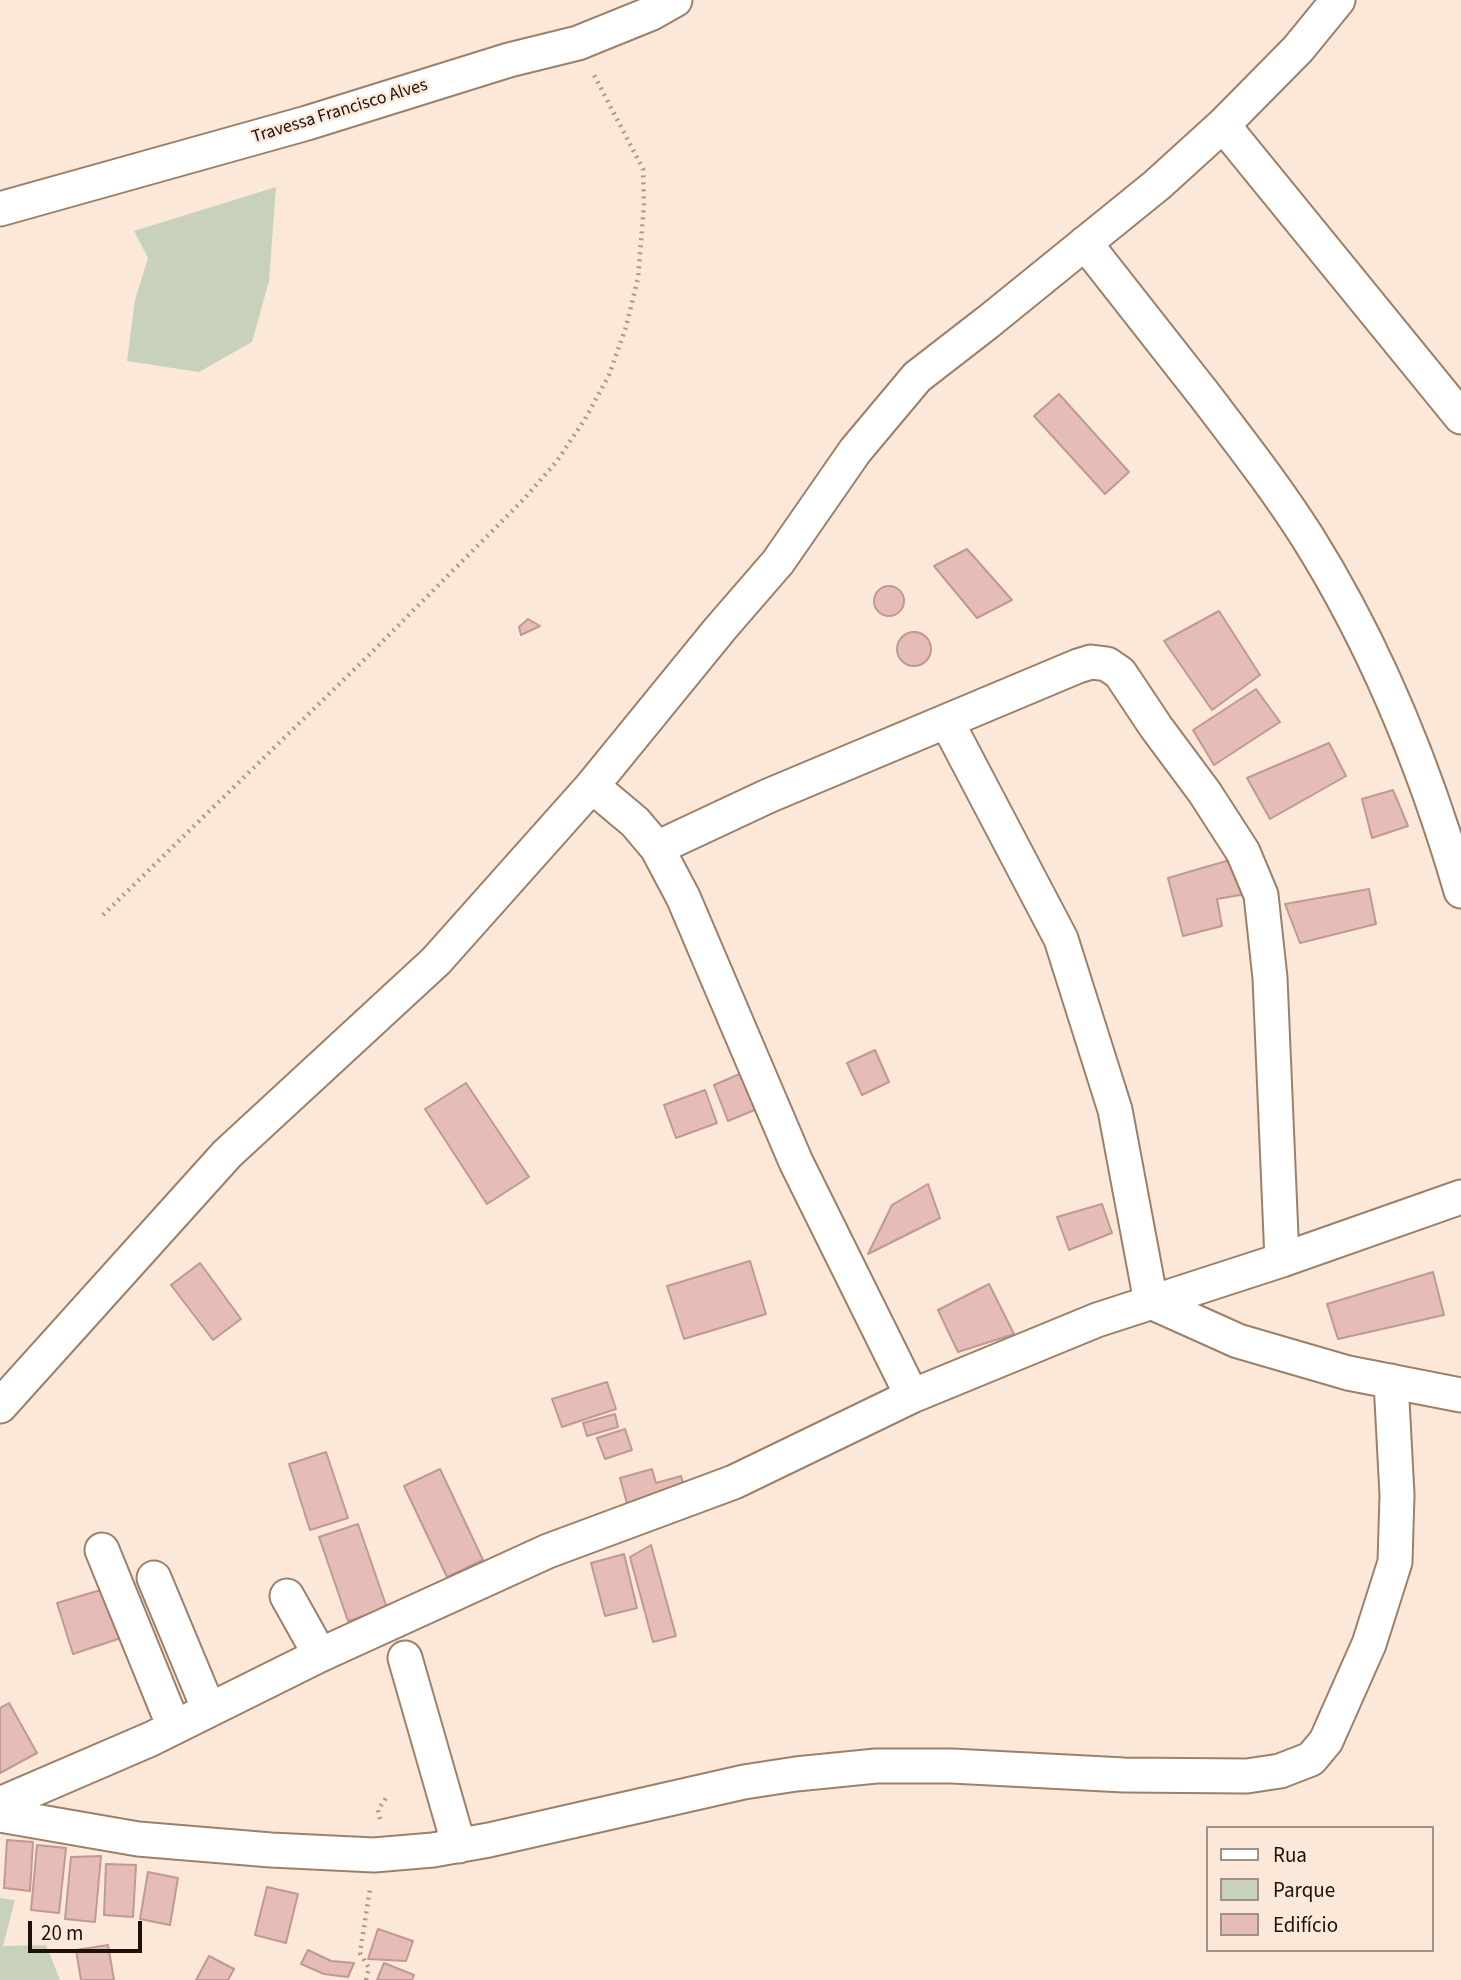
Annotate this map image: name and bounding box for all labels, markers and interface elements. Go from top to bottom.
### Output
street label: Travessa Francisco Alves [250,75,430,149]
legend [1206,1826,1433,1952]
text: Rua [1273,1840,1307,1870]
text: Parque [1273,1875,1335,1905]
scale bar [32,1906,145,1950]
text: Edifício [1273,1910,1338,1940]
text: 20 m [41,1918,83,1948]

